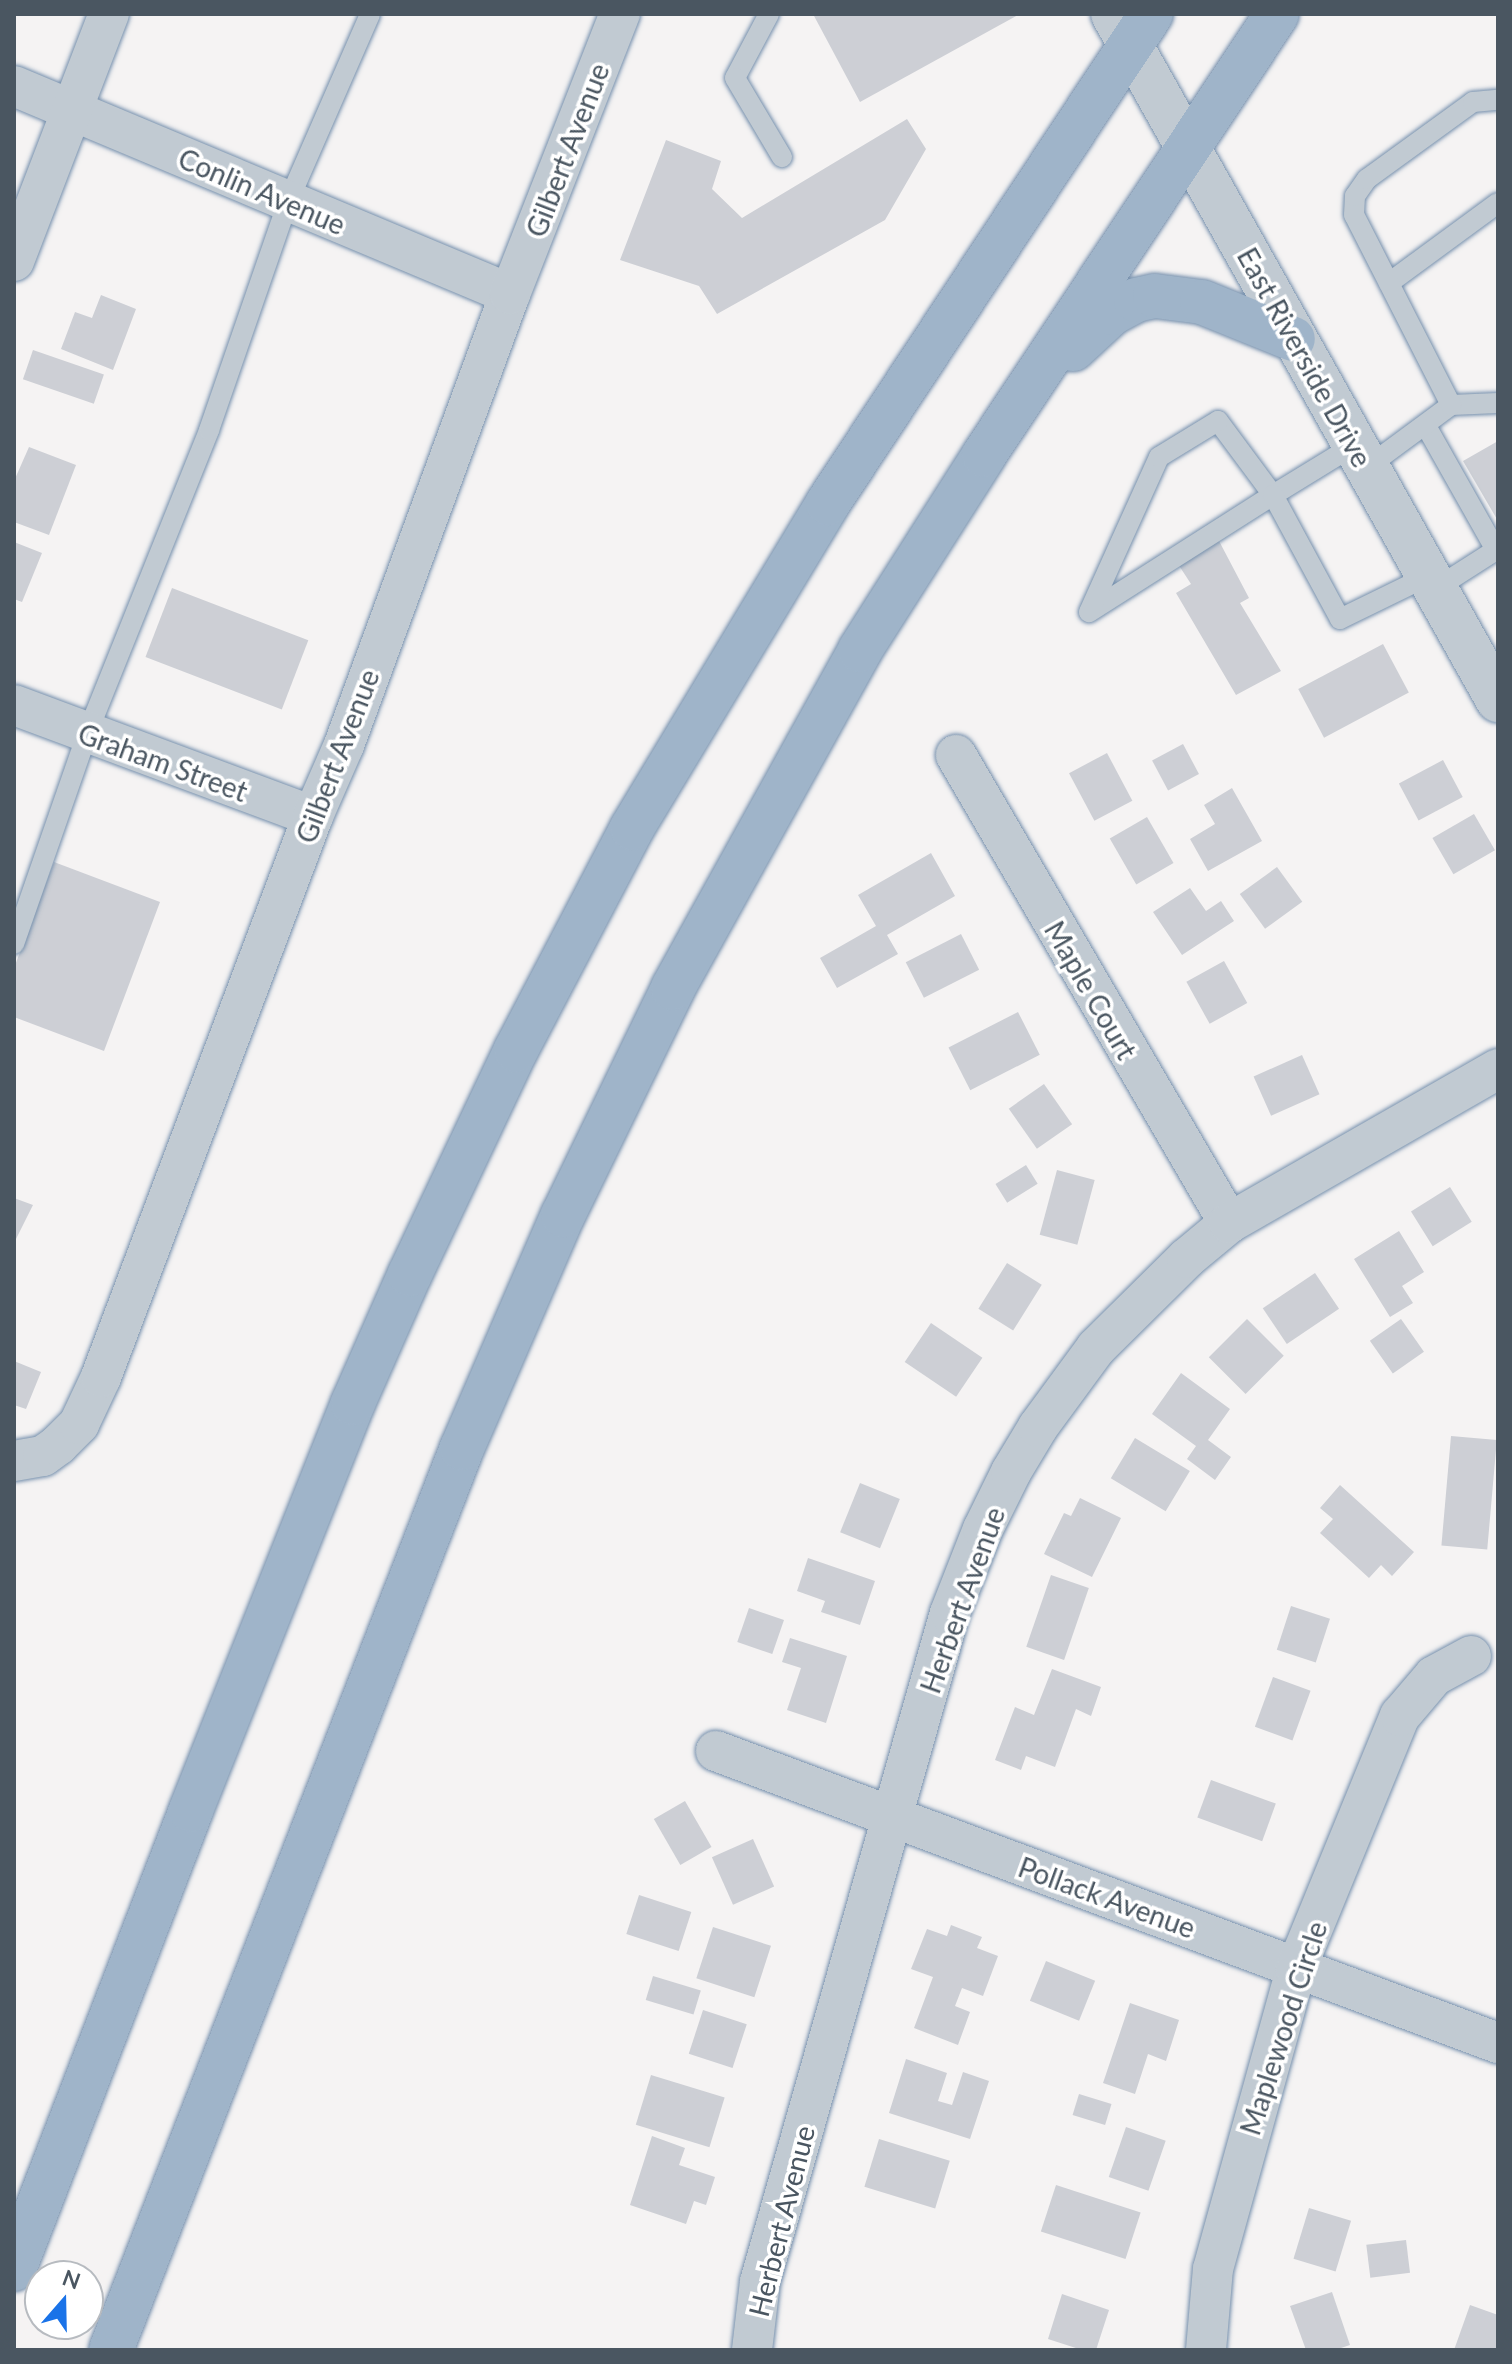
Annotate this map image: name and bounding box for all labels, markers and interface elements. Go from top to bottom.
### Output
street label: Gilbert Avenue [518,58,616,242]
street label: Conlin Avenue [173,141,351,241]
street label: East Riverside Drive [1231,242,1379,472]
street label: Gilbert Avenue [288,664,386,848]
street label: Graham Street [74,716,252,808]
street label: Maple Court [1038,915,1144,1065]
street label: Herbert Avenue [913,1502,1011,1698]
street label: Pollack Avenue [1014,1849,1200,1945]
street label: Maplewood Circle [1233,1917,1333,2139]
street label: Herbert Avenue [741,2122,821,2320]
north arrow [24,2260,104,2340]
text: N [59,2263,84,2294]

